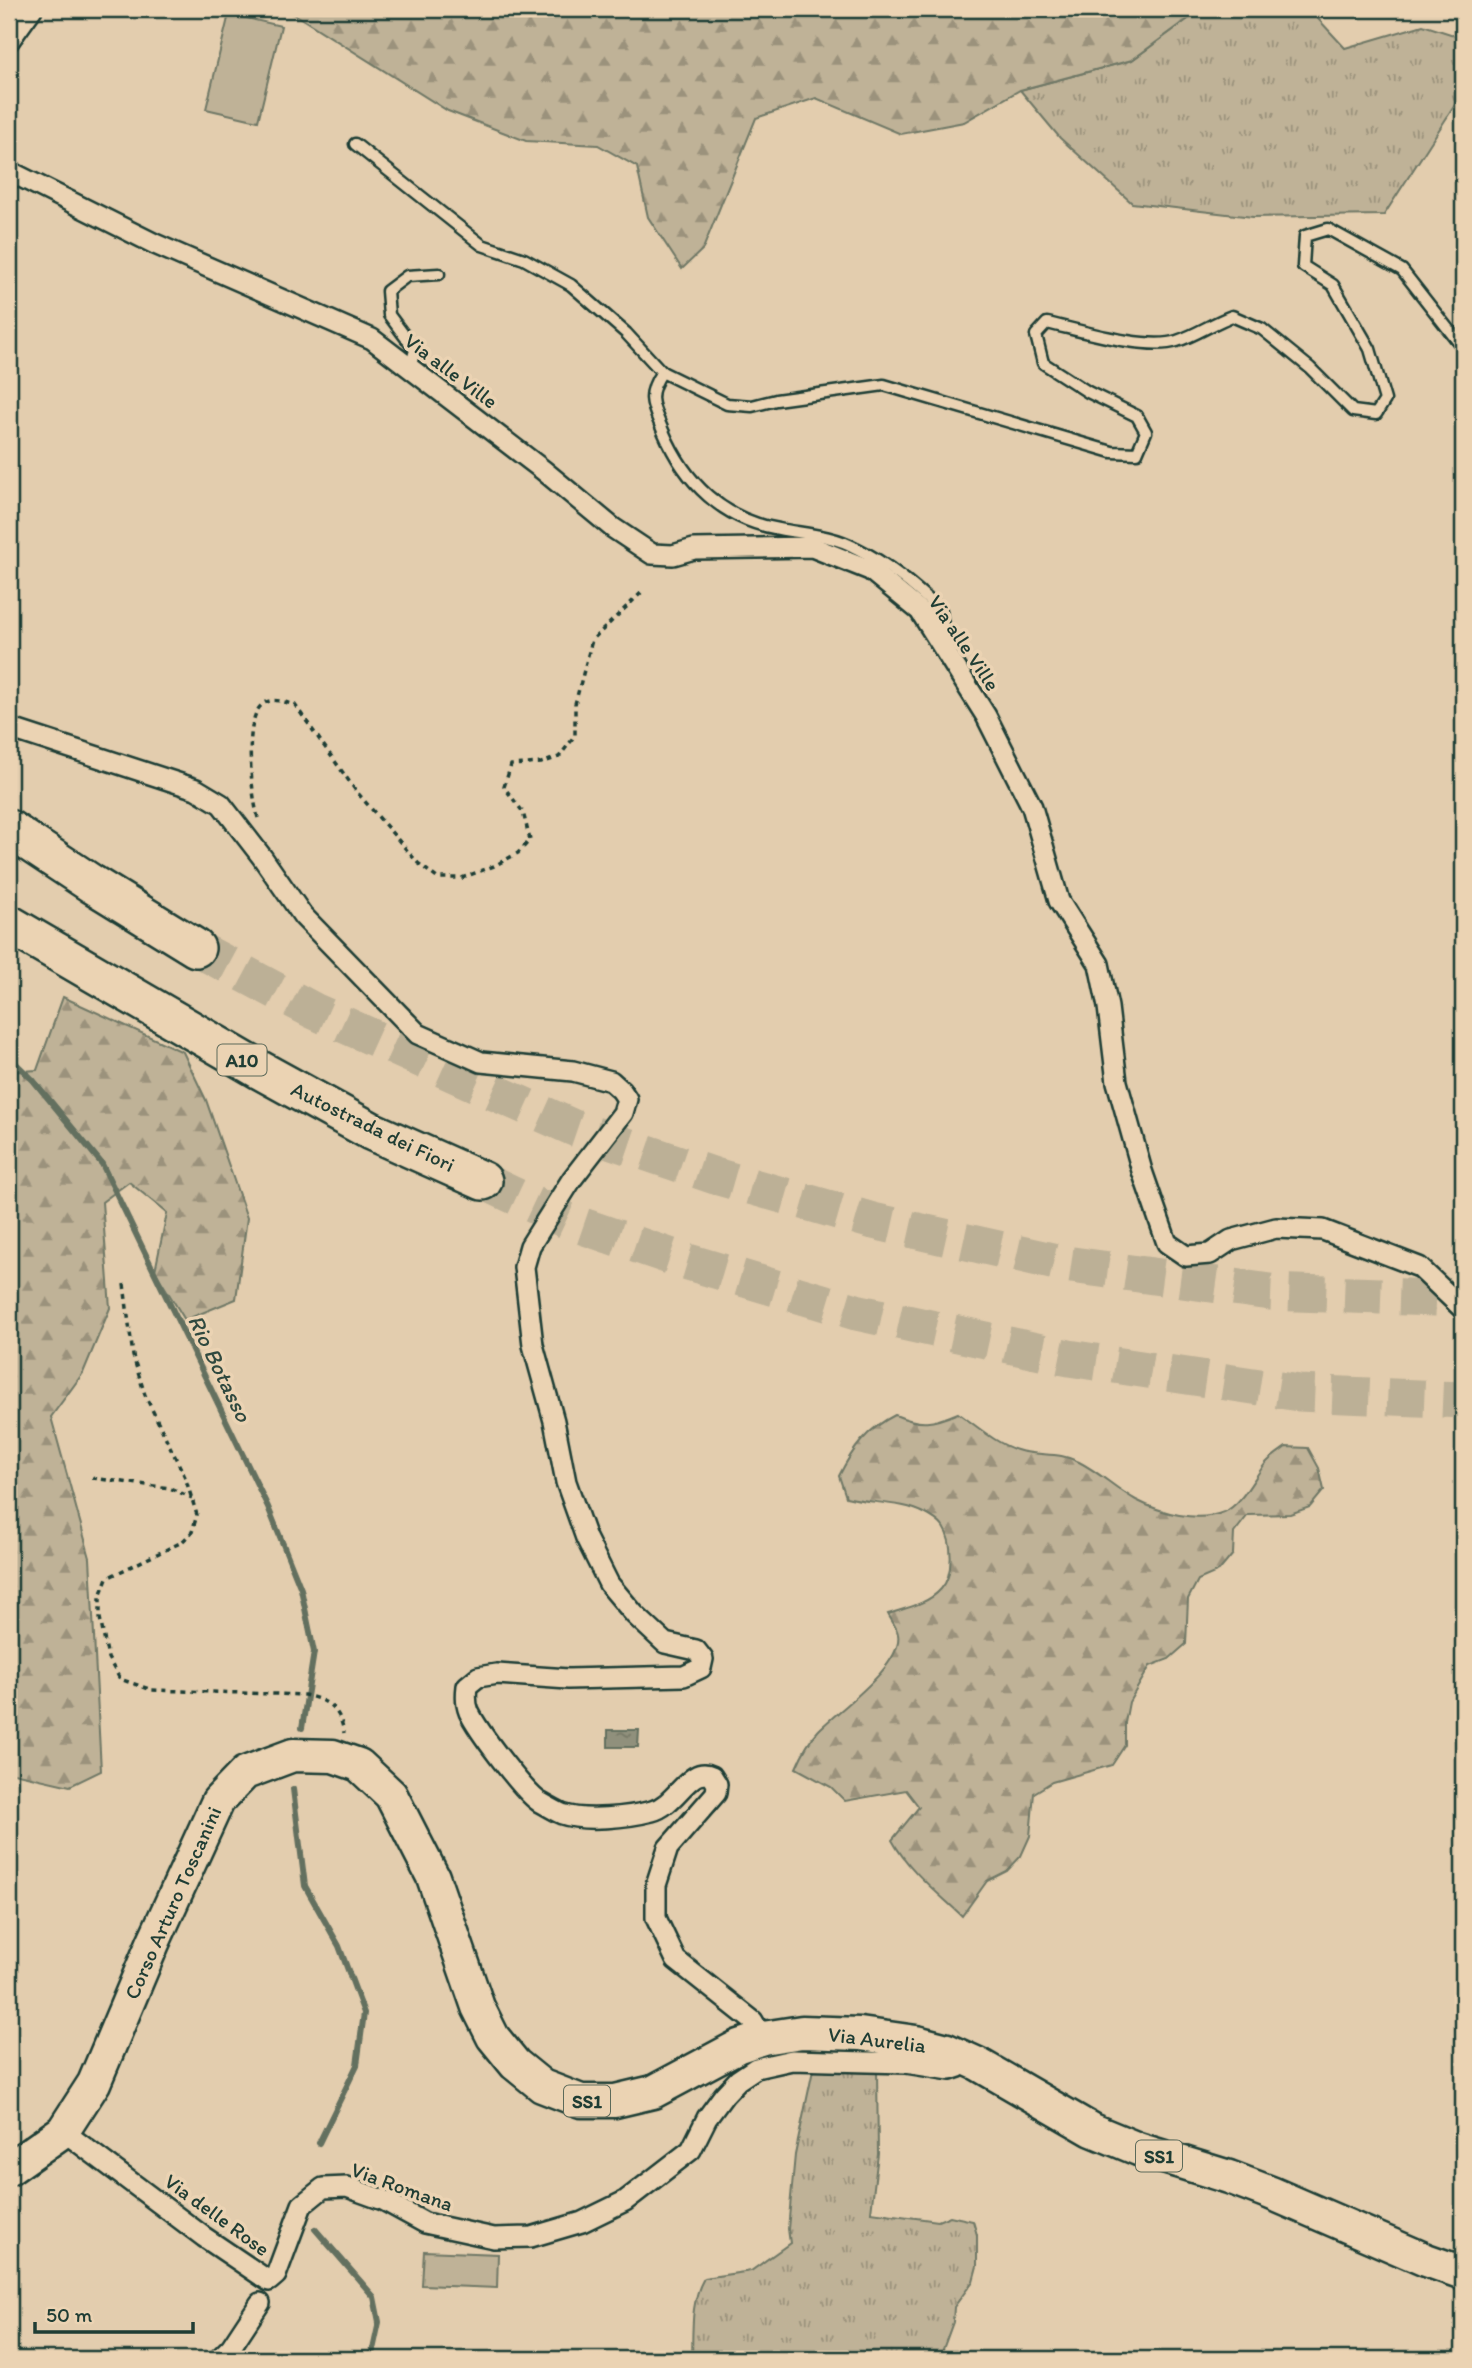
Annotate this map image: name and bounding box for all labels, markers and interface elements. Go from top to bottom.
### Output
street label: Via alle Ville [400,327,503,414]
street label: Via alle Ville [923,590,1006,695]
road number: A10 [218,1044,266,1076]
street label: Autostrada dei Fiori [287,1076,459,1177]
water label: Rio Botasso [182,1310,259,1427]
street label: Corso Arturo Toscanini [119,1802,226,2003]
street label: Via Aurelia [827,2021,928,2058]
road number: SS1 [564,2086,610,2116]
road number: SS1 [1136,2140,1182,2172]
street label: Via Romana [348,2157,457,2217]
street label: Via delle Rose [160,2168,275,2261]
scale bar [35,2291,192,2335]
text: 50 m [46,2302,93,2327]

